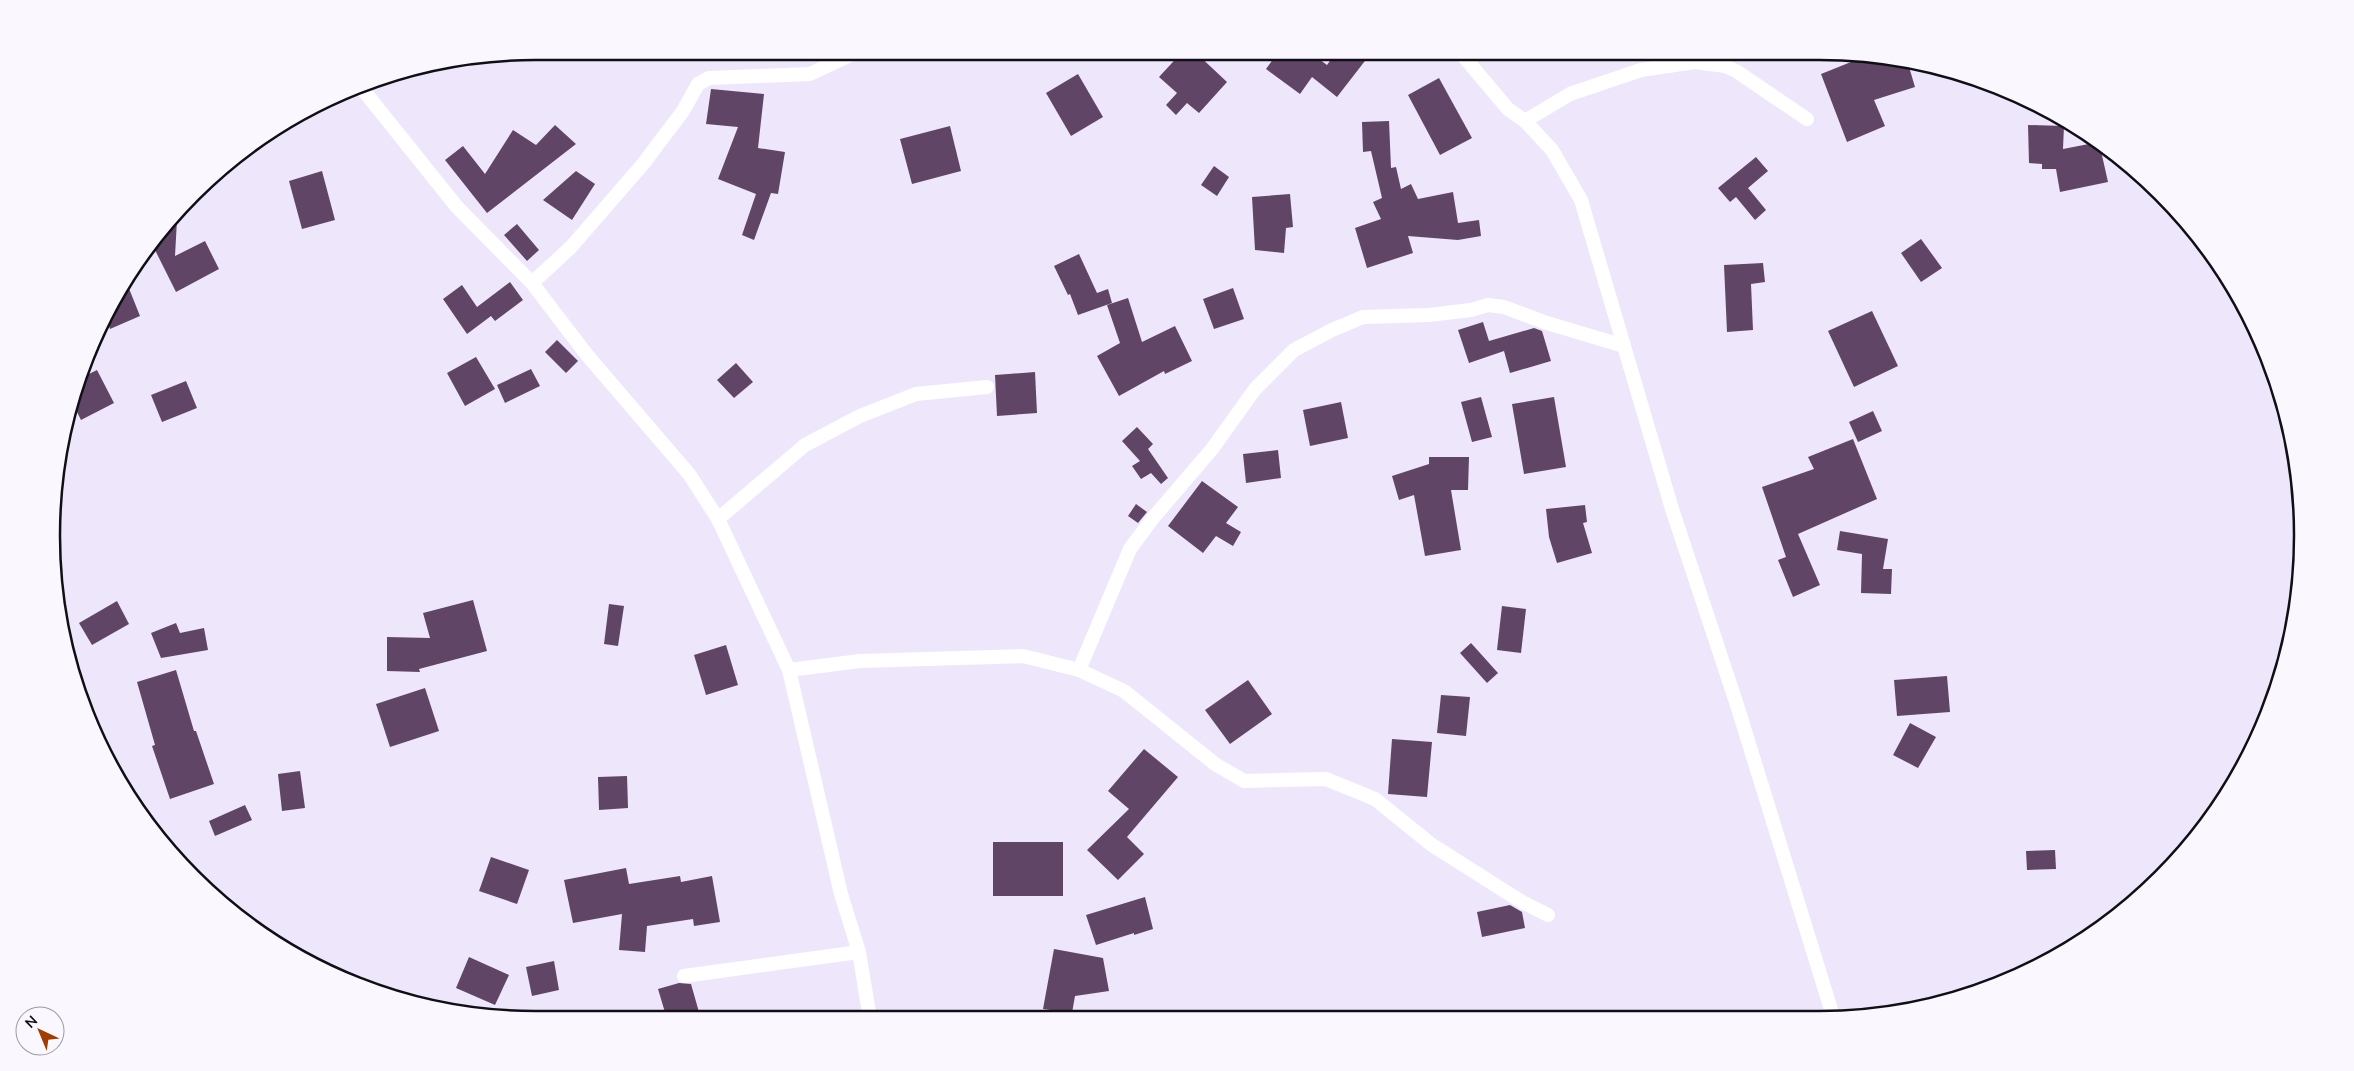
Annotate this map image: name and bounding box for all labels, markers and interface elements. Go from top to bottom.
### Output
north arrow [15,1006,65,1056]
text: N [21,1012,41,1032]

